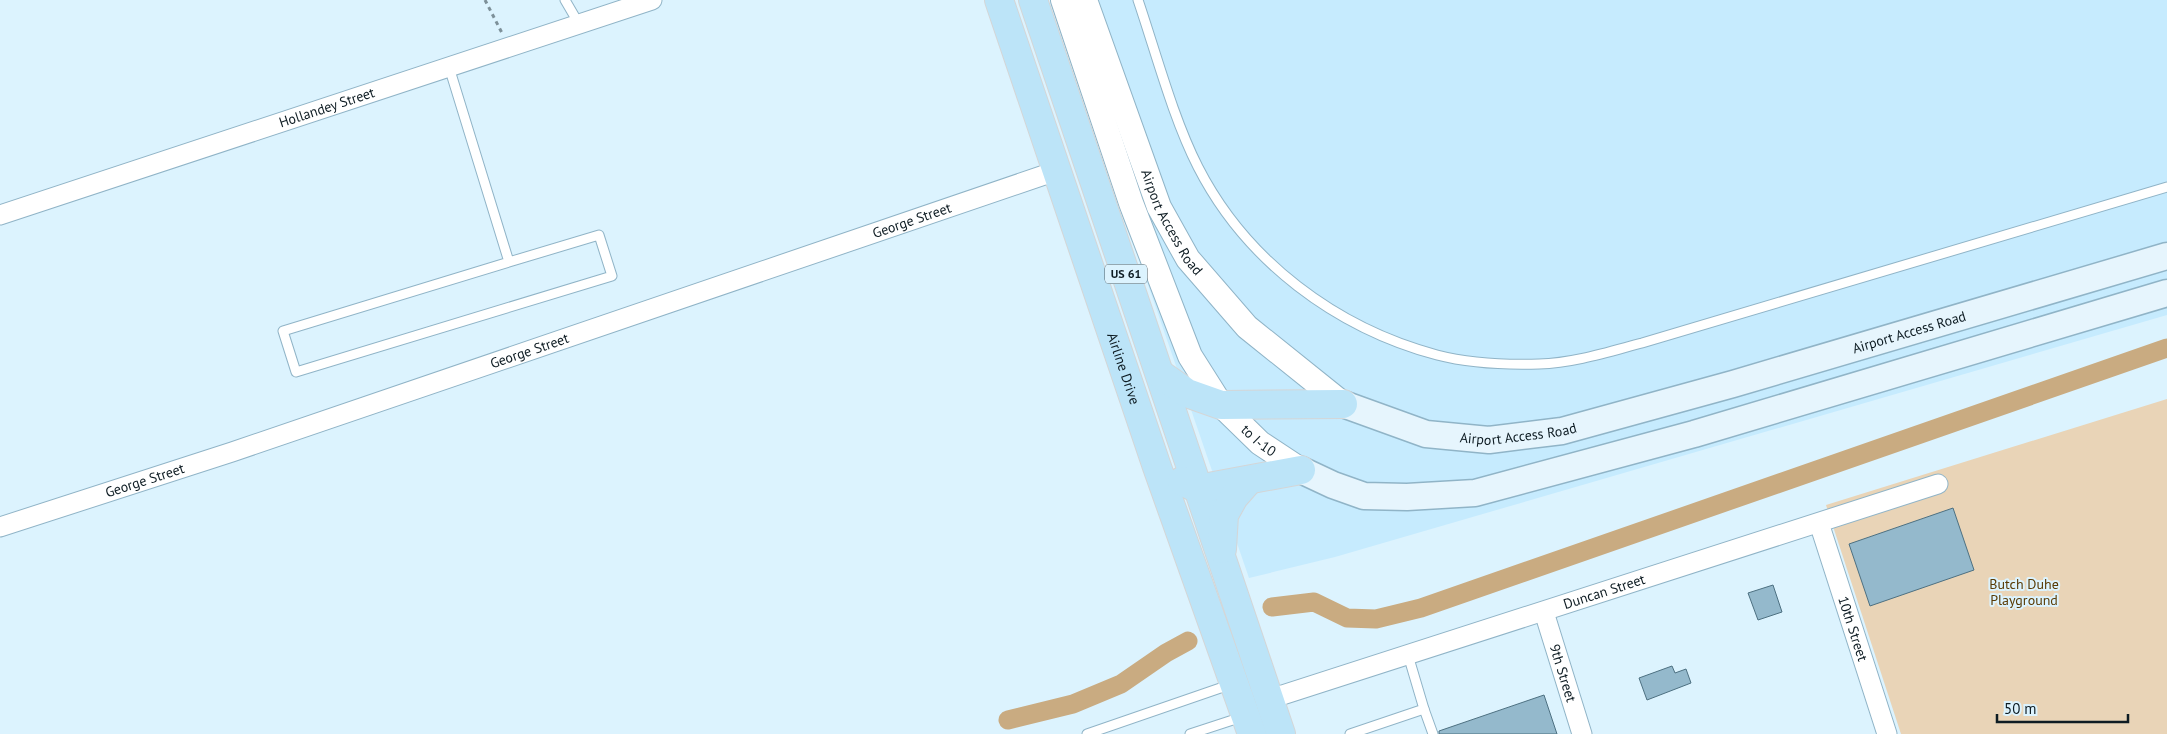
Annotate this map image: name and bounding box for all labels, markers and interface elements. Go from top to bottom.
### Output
street label: Hollandey Street [277,83,377,131]
street label: Airport Access Road [1137,167,1207,279]
street label: George Street [870,198,954,242]
road number: US 61 [1105,264,1147,284]
street label: Airport Access Road [1850,307,1968,357]
street label: George Street [488,329,571,372]
street label: Airline Drive [1103,330,1144,407]
street label: Airport Access Road [1459,418,1578,449]
street label: to I-10 [1238,421,1280,460]
street label: George Street [103,459,187,501]
street label: Duncan Street [1561,570,1648,613]
park label: Butch Duhe Playground [1989,575,2059,609]
street label: 10th Street [1834,594,1872,664]
street label: 9th Street [1546,642,1581,704]
scale bar [1997,692,2128,724]
text: 50 m [2004,699,2037,718]

